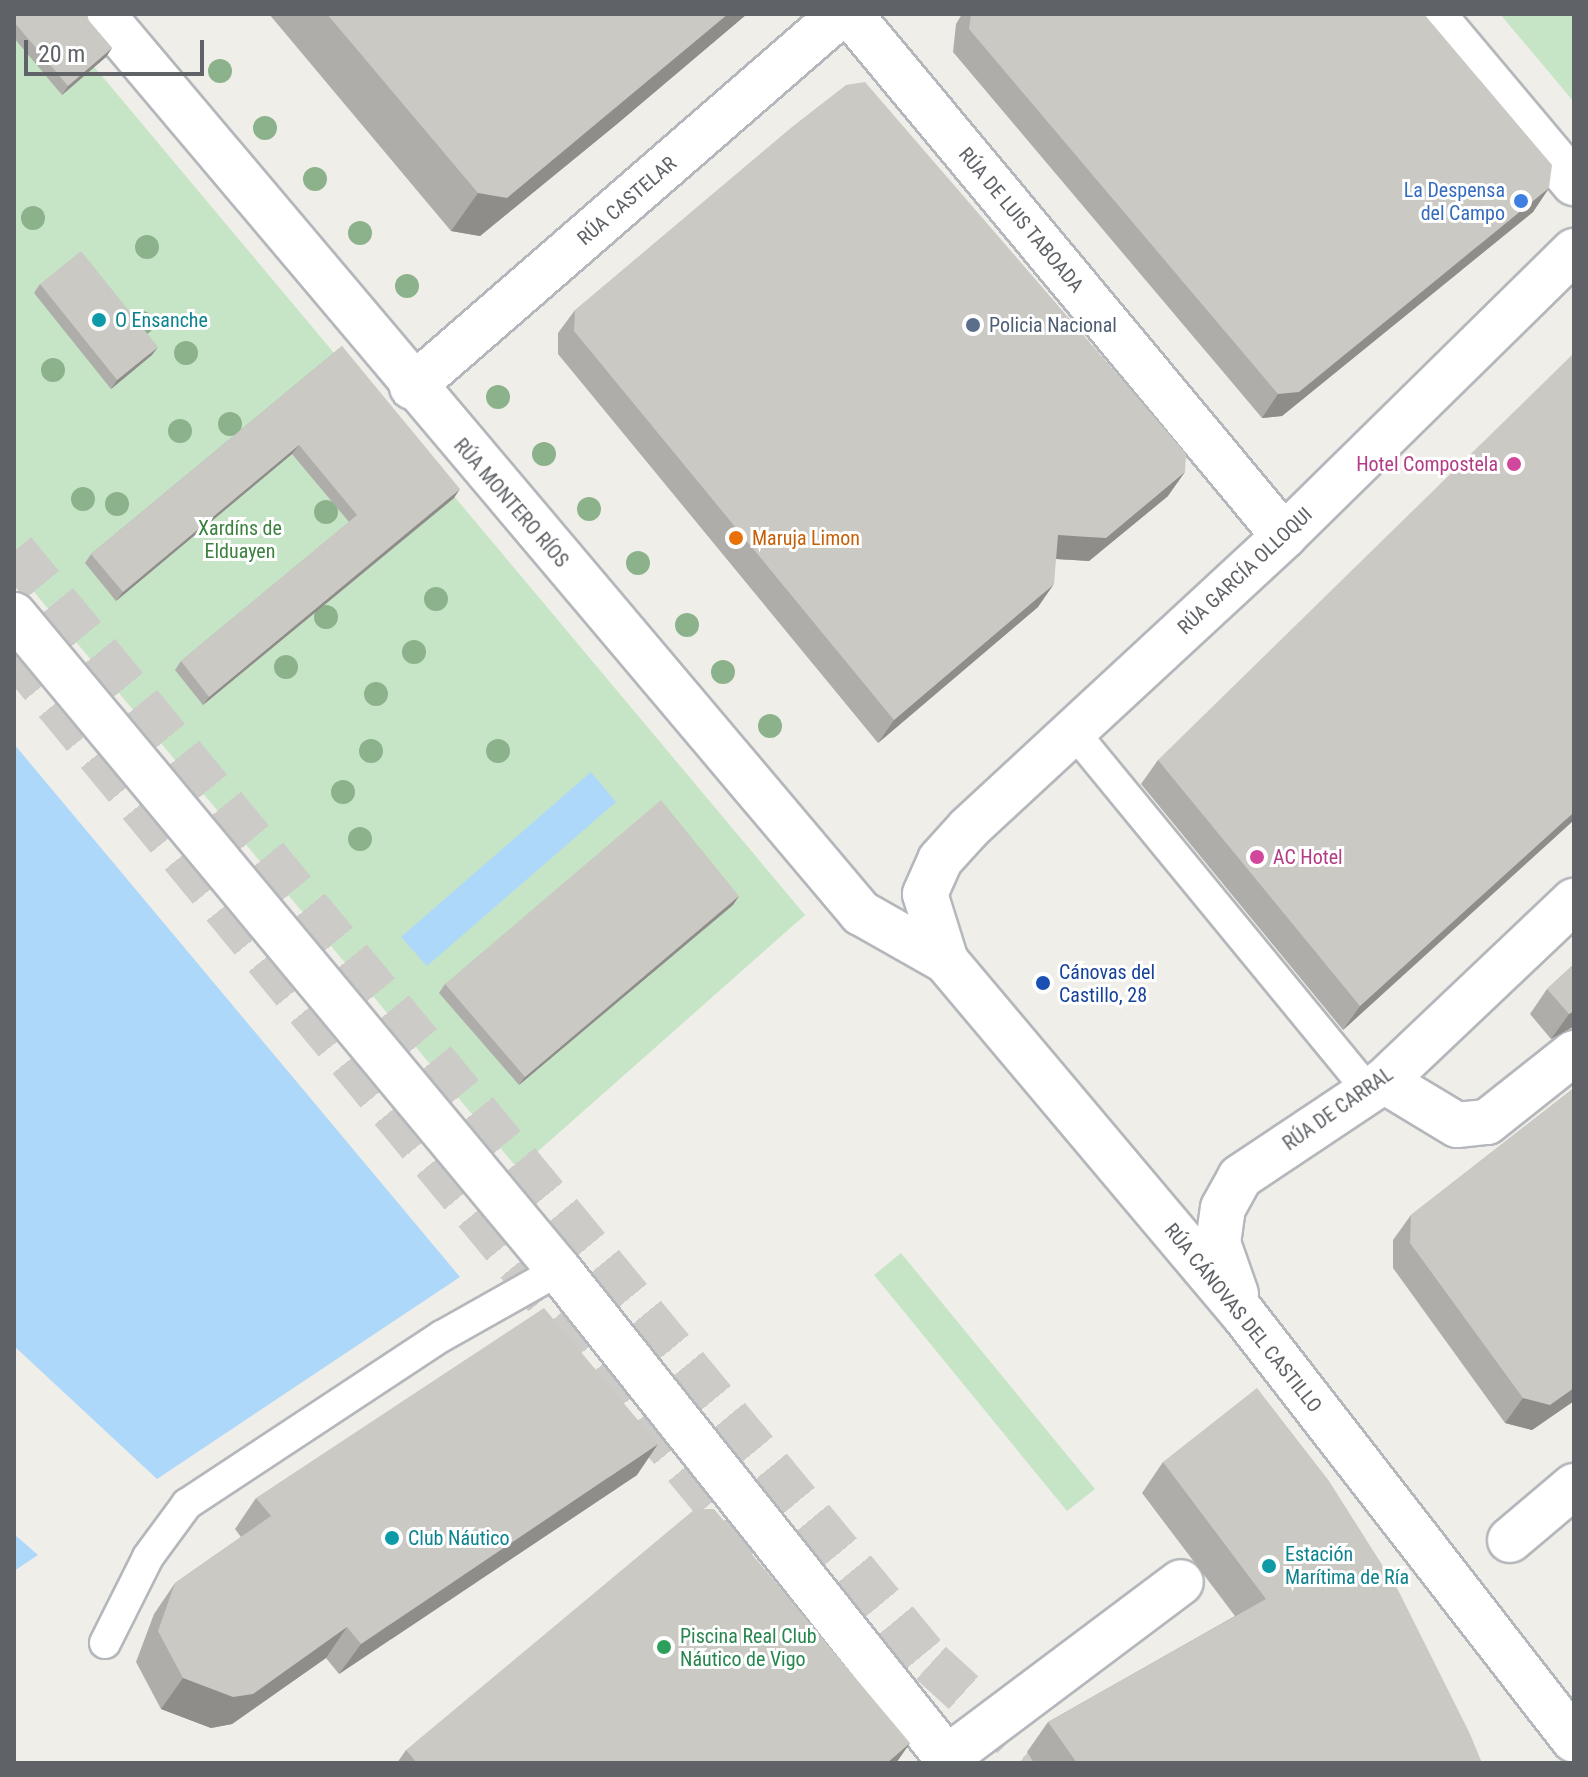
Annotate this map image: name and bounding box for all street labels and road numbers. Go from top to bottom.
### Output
street label: RÚA DE LUIS TABOADA [953,143,1089,297]
street label: RÚA CASTELAR [573,152,681,250]
street label: RÚA MONTERO RÍOS [449,434,573,572]
street label: RÚA GARCÍA OLLOQUI [1173,503,1317,639]
street label: RÚA DE CARRAL [1278,1062,1398,1156]
street label: RÚA CÁNOVAS DEL CASTILLO [1159,1219,1327,1417]

